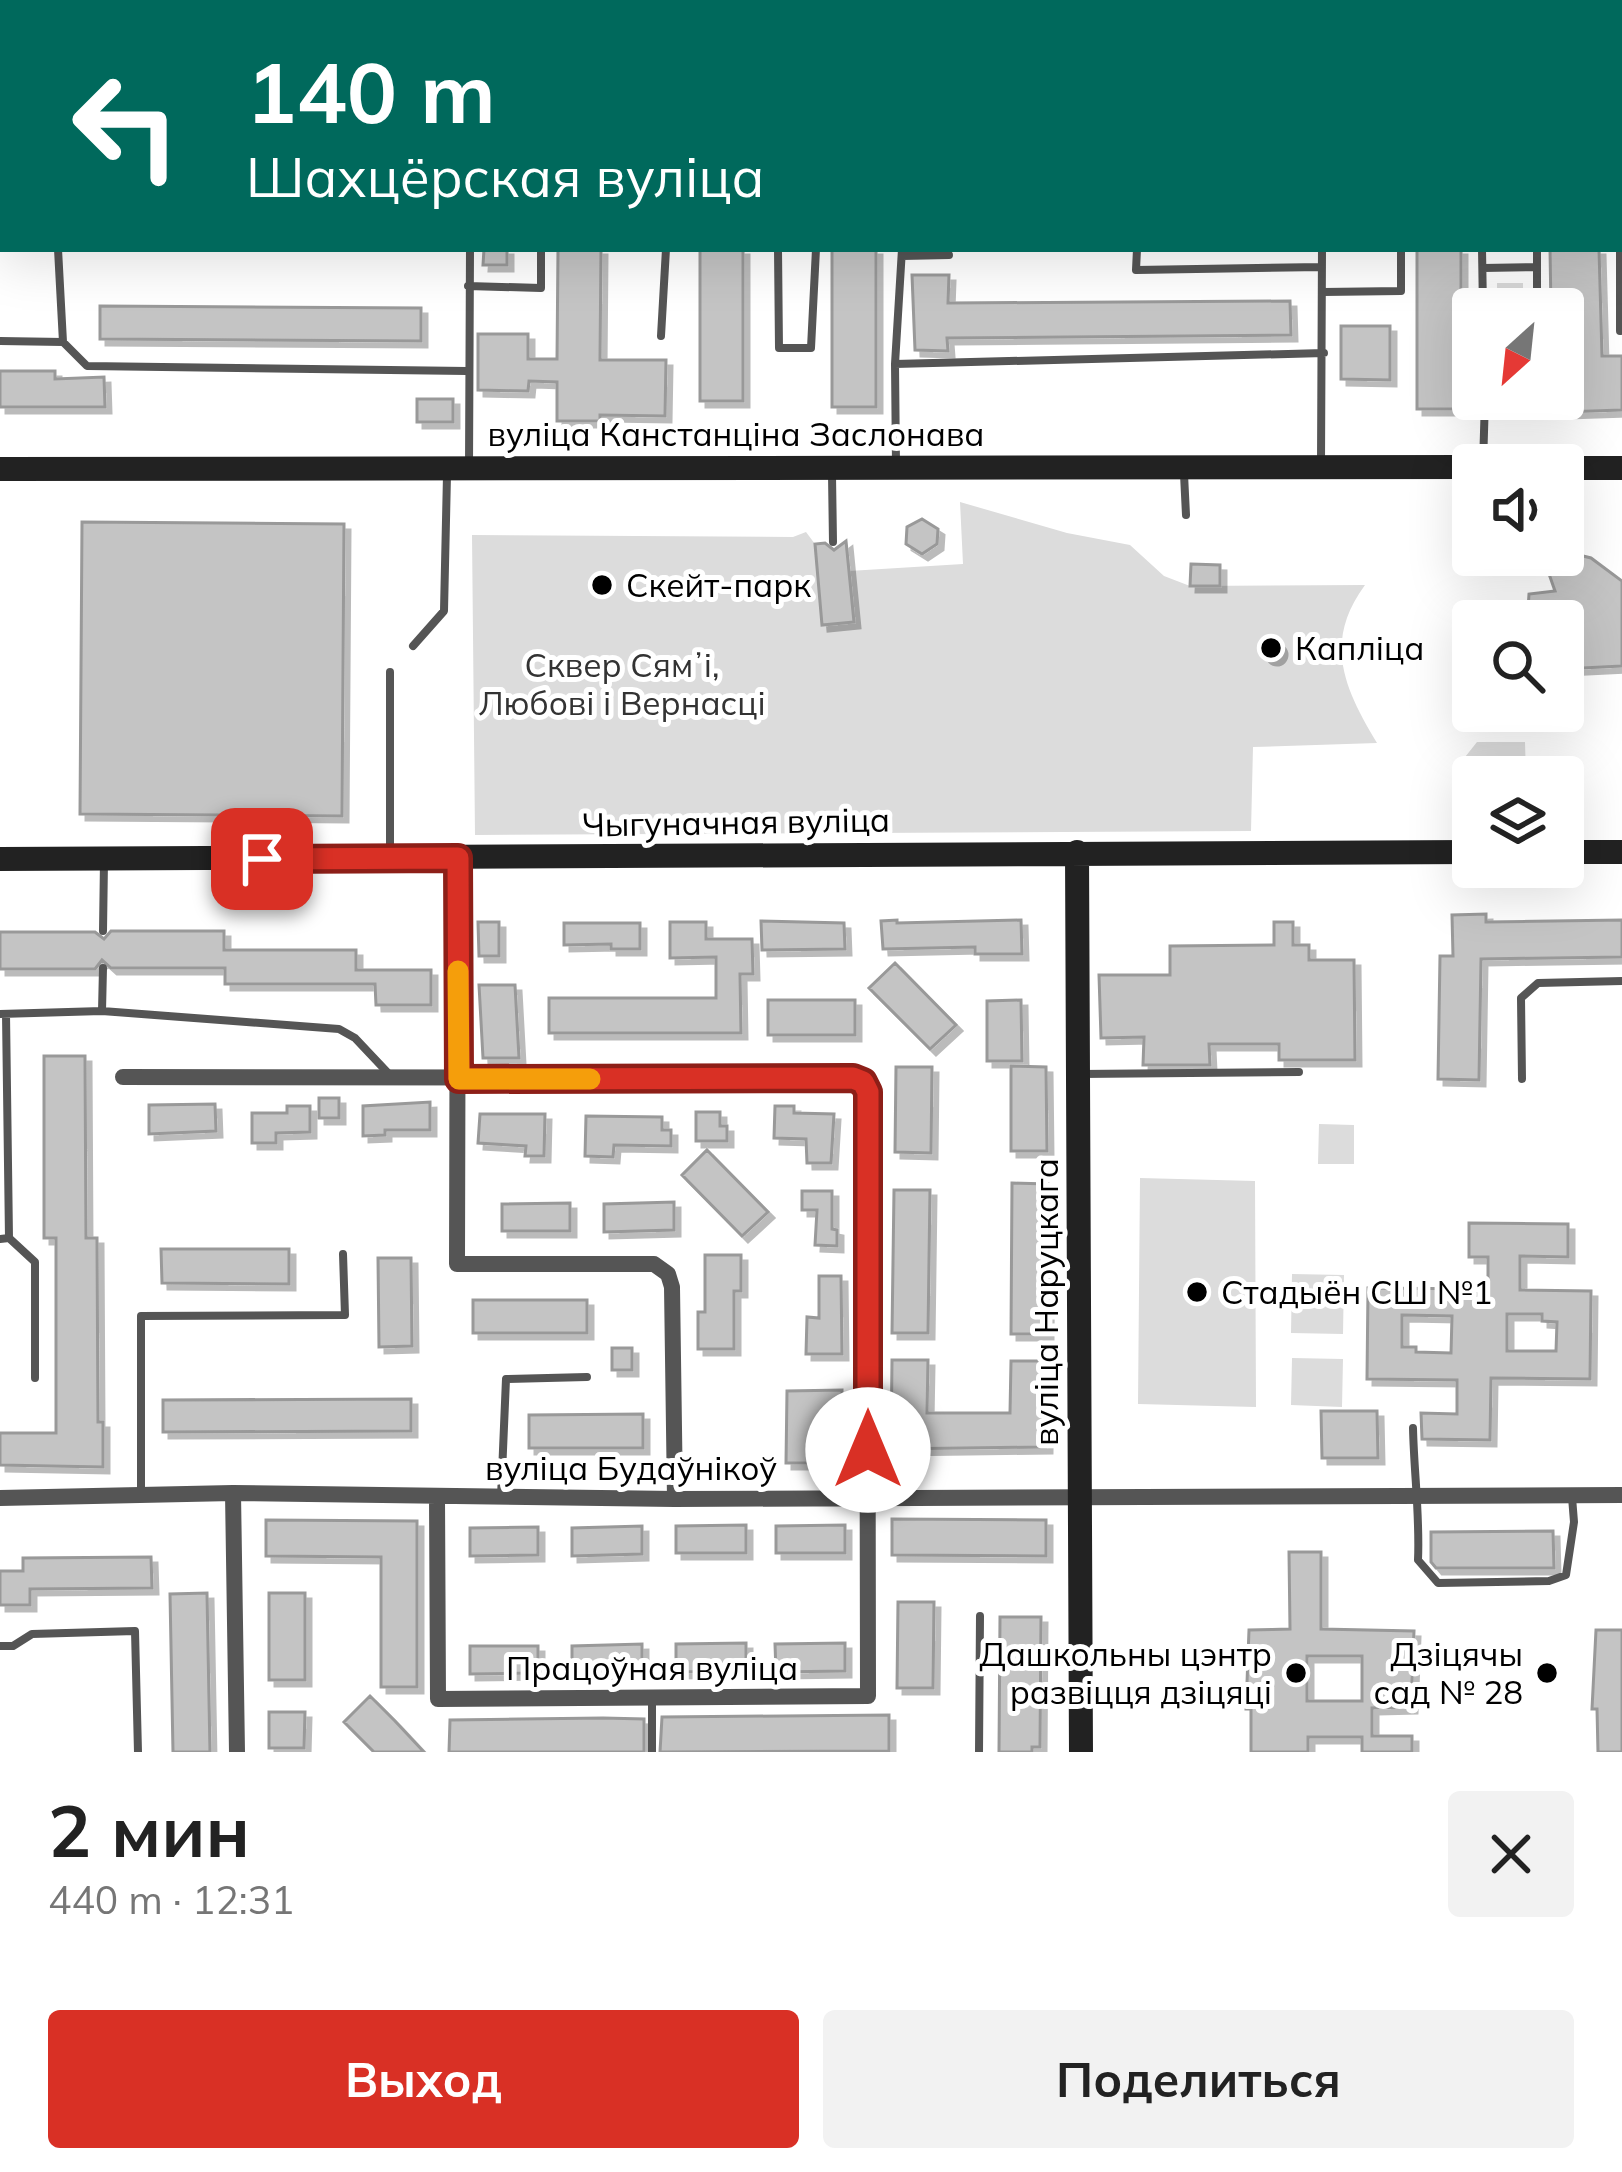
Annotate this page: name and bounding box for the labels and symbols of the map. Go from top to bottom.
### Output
north arrow [1452,288,1584,420]
street label: вуліца Канстанціна Заслонава [488,413,984,454]
place label: Скейт-парк [626,564,811,605]
marker: Скейт-парк [589,572,615,598]
place label: Капліца [1295,627,1424,668]
marker: Капліца [1258,635,1284,661]
park label: Сквер Сямʼі, Любові і Вернасці [478,644,766,723]
street label: Чыгуначная вуліца [582,798,890,845]
pin [211,808,313,910]
street label: вуліца Наруцкага [1025,1158,1066,1446]
place label: Стадыён СШ №1 [1221,1271,1493,1312]
marker: Стадыён СШ №1 [1184,1279,1210,1305]
position arrow [805,1387,931,1513]
street label: вуліца Будаўнікоў [485,1447,777,1488]
place label: Дашкольны цэнтр развіцця дзіцяці [979,1633,1272,1712]
place label: Дзіцячы сад № 28 [1373,1633,1523,1712]
street label: Працоўная вуліца [506,1647,798,1688]
marker: Дашкольны цэнтр развіцця дзіцяці [1283,1660,1309,1686]
marker: Дзіцячы сад № 28 [1534,1660,1560,1686]

